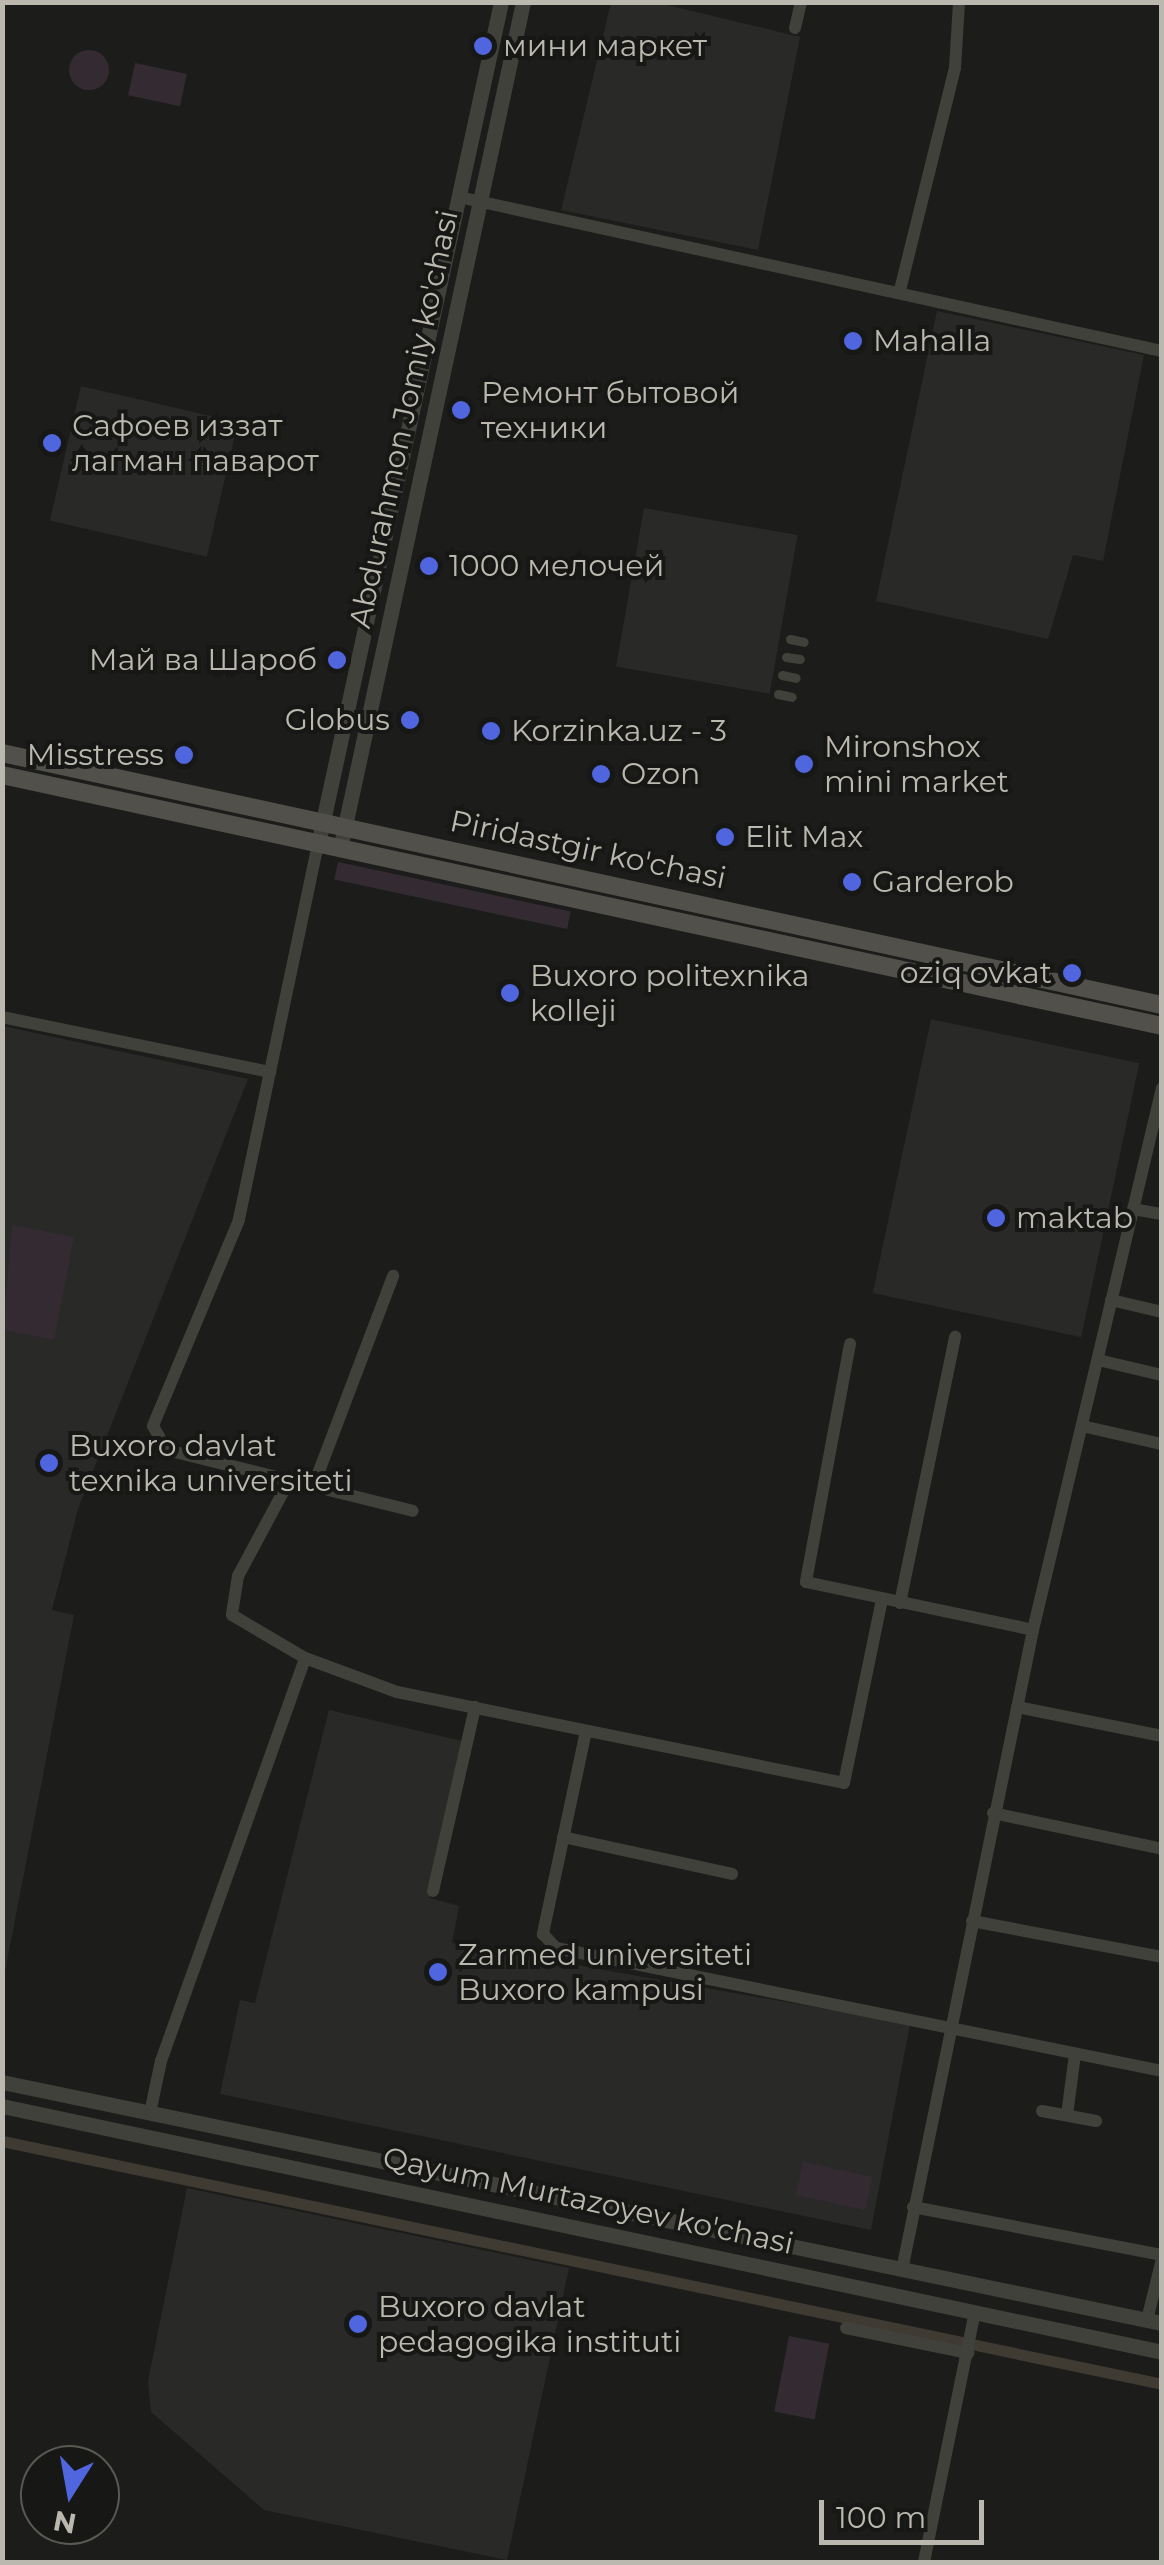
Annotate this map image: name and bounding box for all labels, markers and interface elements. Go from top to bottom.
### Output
place label: мини маркет [503,28,707,64]
marker: мини маркет [472,35,494,57]
street label: Abdurahmon Jomiy ko'chasi [342,207,466,631]
place label: Mahalla [873,323,991,359]
marker: Mahalla [842,330,864,352]
place label: Ремонт бытовой техники [481,375,739,446]
marker: Ремонт бытовой техники [450,399,472,421]
place label: Сафоев иззат лагман паварот [72,408,319,478]
marker: Сафоев иззат лагман паварот [41,432,63,454]
place label: 1000 мелочей [449,548,664,584]
marker: 1000 мелочей [418,555,440,577]
place label: Май ва Шароб [89,642,317,678]
marker: Май ва Шароб [326,649,348,671]
place label: Globus [285,702,390,738]
marker: Globus [399,709,421,731]
place label: Korzinka.uz - 3 [511,713,727,749]
marker: Korzinka.uz - 3 [480,720,502,742]
place label: Mironshox mini market [824,729,1009,800]
place label: Misstress [27,737,164,773]
marker: Misstress [173,744,195,766]
marker: Mironshox mini market [793,753,815,775]
place label: Ozon [621,756,700,792]
marker: Ozon [590,763,612,785]
street label: Piridastgir ko'chasi [447,803,729,897]
place label: Elit Max [745,819,863,855]
marker: Elit Max [714,826,736,848]
place label: Garderob [872,864,1014,900]
marker: Garderob [841,871,863,893]
place label: oziq ovkat [900,955,1052,991]
place label: Buxoro politexnika kolleji [530,958,809,1028]
marker: oziq ovkat [1061,962,1083,984]
marker: Buxoro politexnika kolleji [499,982,521,1004]
place label: maktab [1016,1200,1133,1236]
marker: maktab [985,1207,1007,1229]
place label: Buxoro davlat texnika universiteti [69,1428,353,1498]
marker: Buxoro davlat texnika universiteti [38,1452,60,1474]
place label: Zarmed universiteti Buxoro kampusi [458,1937,752,2008]
marker: Zarmed universiteti Buxoro kampusi [427,1961,449,1983]
street label: Qayum Murtazoyev ko'chasi [379,2140,797,2262]
place label: Buxoro davlat pedagogika instituti [378,2289,681,2360]
marker: Buxoro davlat pedagogika instituti [347,2313,369,2335]
north arrow [20,2445,120,2545]
scale bar [824,2480,989,2542]
text: 100 m [836,2499,926,2536]
text: N [50,2504,79,2541]

